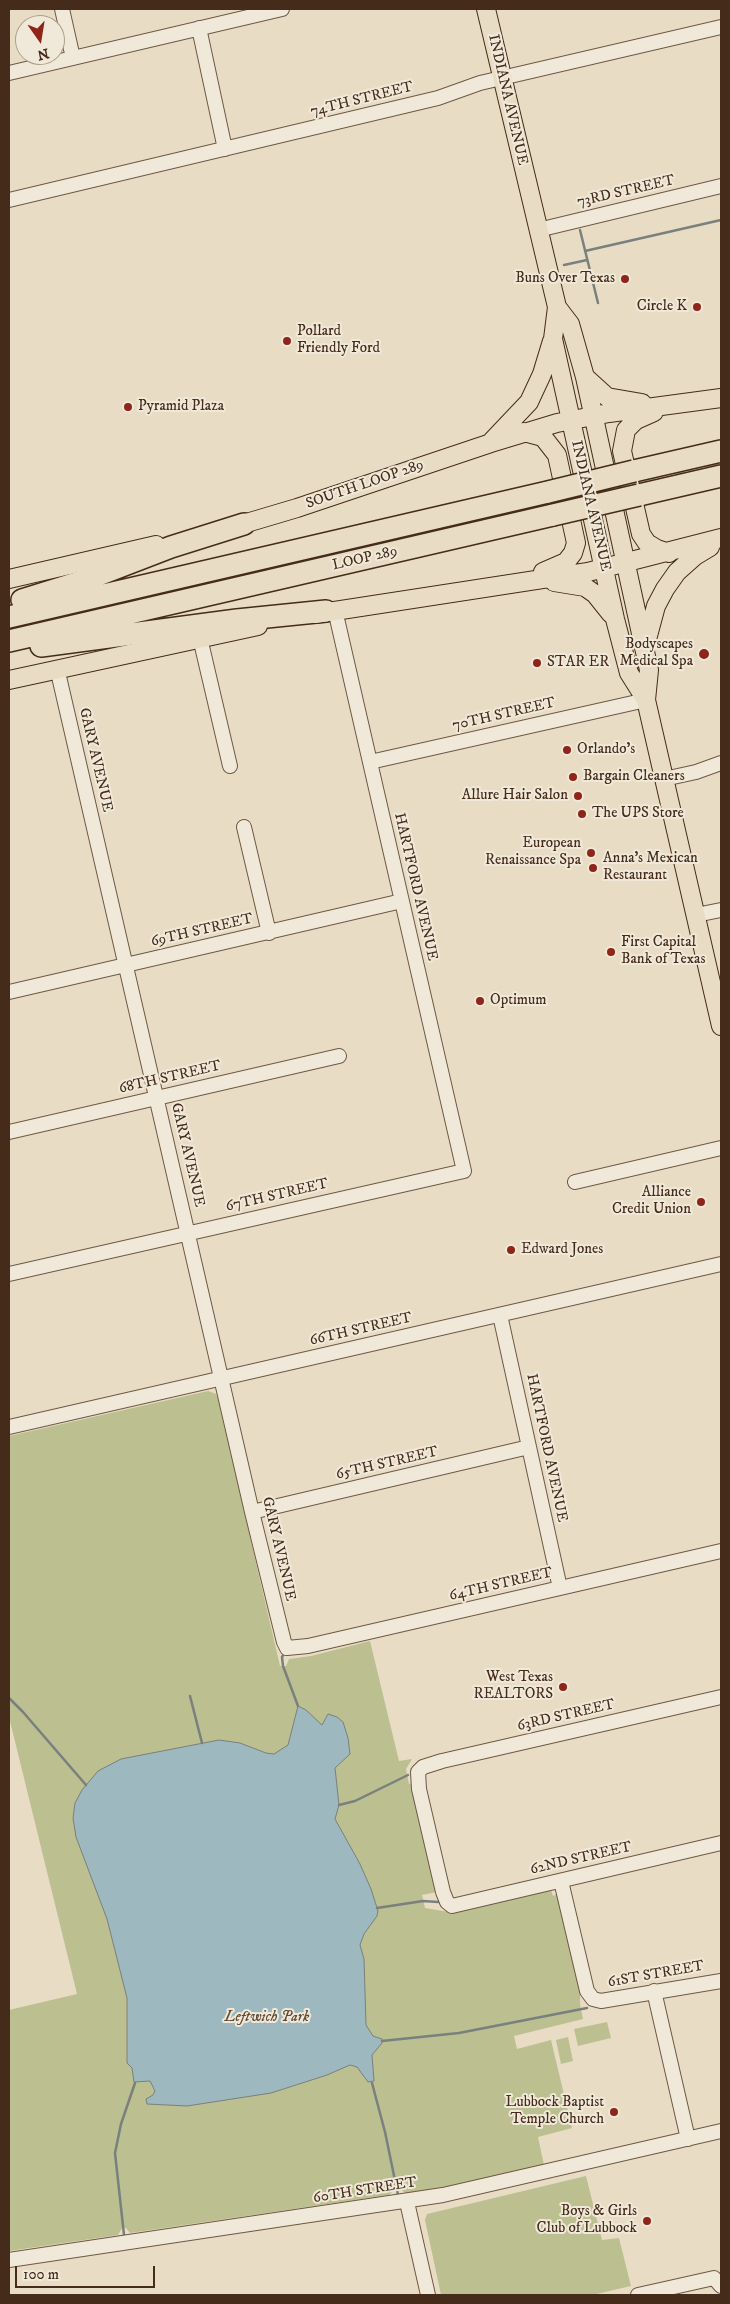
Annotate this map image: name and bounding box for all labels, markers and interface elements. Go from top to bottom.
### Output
north arrow [15,15,65,65]
street label: INDIANA AVENUE [483,33,531,167]
text: N [36,44,51,64]
street label: 74TH STREET [309,79,415,121]
street label: 73RD STREET [575,172,677,212]
place label: Buns Over Texas [515,270,615,288]
marker: Buns Over Texas [619,273,631,285]
place label: Circle K [637,298,687,316]
marker: Circle K [691,301,703,313]
place label: Pollard Friendly Ford [297,323,380,358]
marker: Pollard Friendly Ford [281,335,293,347]
place label: Pyramid Plaza [138,398,224,416]
marker: Pyramid Plaza [122,401,134,413]
street label: INDIANA AVENUE [566,439,614,573]
street label: SOUTH LOOP 289 [304,456,426,514]
street label: LOOP 289 [331,543,399,575]
place label: Bodyscapes Medical Spa [620,636,693,671]
marker: Bodyscapes Medical Spa [697,647,711,661]
place label: STAR ER [547,654,609,672]
marker: STAR ER [531,657,543,669]
street label: 70TH STREET [451,694,557,736]
street label: GARY AVENUE [74,706,116,814]
place label: Orlando's [577,741,635,759]
marker: Orlando's [561,744,573,756]
place label: Bargain Cleaners [583,768,685,786]
marker: Bargain Cleaners [567,771,579,783]
place label: Allure Hair Salon [462,787,568,805]
marker: Allure Hair Salon [572,790,584,802]
place label: The UPS Store [592,805,684,823]
marker: The UPS Store [576,808,588,820]
street label: HARTFORD AVENUE [389,811,441,963]
place label: European Renaissance Spa [485,835,581,870]
marker: European Renaissance Spa [585,847,597,859]
place label: Anna's Mexican Restaurant [603,850,698,885]
marker: Anna's Mexican Restaurant [587,862,599,874]
street label: 69TH STREET [149,911,255,951]
place label: First Capital Bank of Texas [621,934,705,969]
marker: First Capital Bank of Texas [605,946,617,958]
place label: Optimum [490,992,547,1010]
marker: Optimum [474,995,486,1007]
street label: 68TH STREET [117,1057,223,1099]
street label: GARY AVENUE [166,1101,208,1209]
street label: 67TH STREET [224,1175,330,1217]
place label: Alliance Credit Union [612,1184,691,1219]
marker: Alliance Credit Union [695,1196,707,1208]
place label: Edward Jones [521,1241,603,1259]
marker: Edward Jones [505,1244,517,1256]
street label: 66TH STREET [308,1309,414,1351]
street label: HARTFORD AVENUE [521,1372,571,1524]
street label: 65TH STREET [334,1444,440,1484]
street label: GARY AVENUE [257,1495,299,1603]
street label: 64TH STREET [448,1564,554,1606]
place label: West Texas REALTORS [473,1669,553,1704]
marker: West Texas REALTORS [557,1681,569,1693]
street label: 63RD STREET [515,1696,617,1736]
street label: 62ND STREET [528,1839,634,1879]
street label: 61ST STREET [606,1958,706,1992]
park label: Leftwich Park [225,2009,309,2027]
place label: Lubbock Baptist Temple Church [506,2094,604,2129]
marker: Lubbock Baptist Temple Church [608,2106,620,2118]
street label: 60TH STREET [312,2174,418,2208]
place label: Boys & Girls Club of Lubbock [537,2203,637,2238]
marker: Boys & Girls Club of Lubbock [641,2215,653,2227]
scale bar [18,2256,158,2288]
text: 100 m [23,2265,59,2284]

